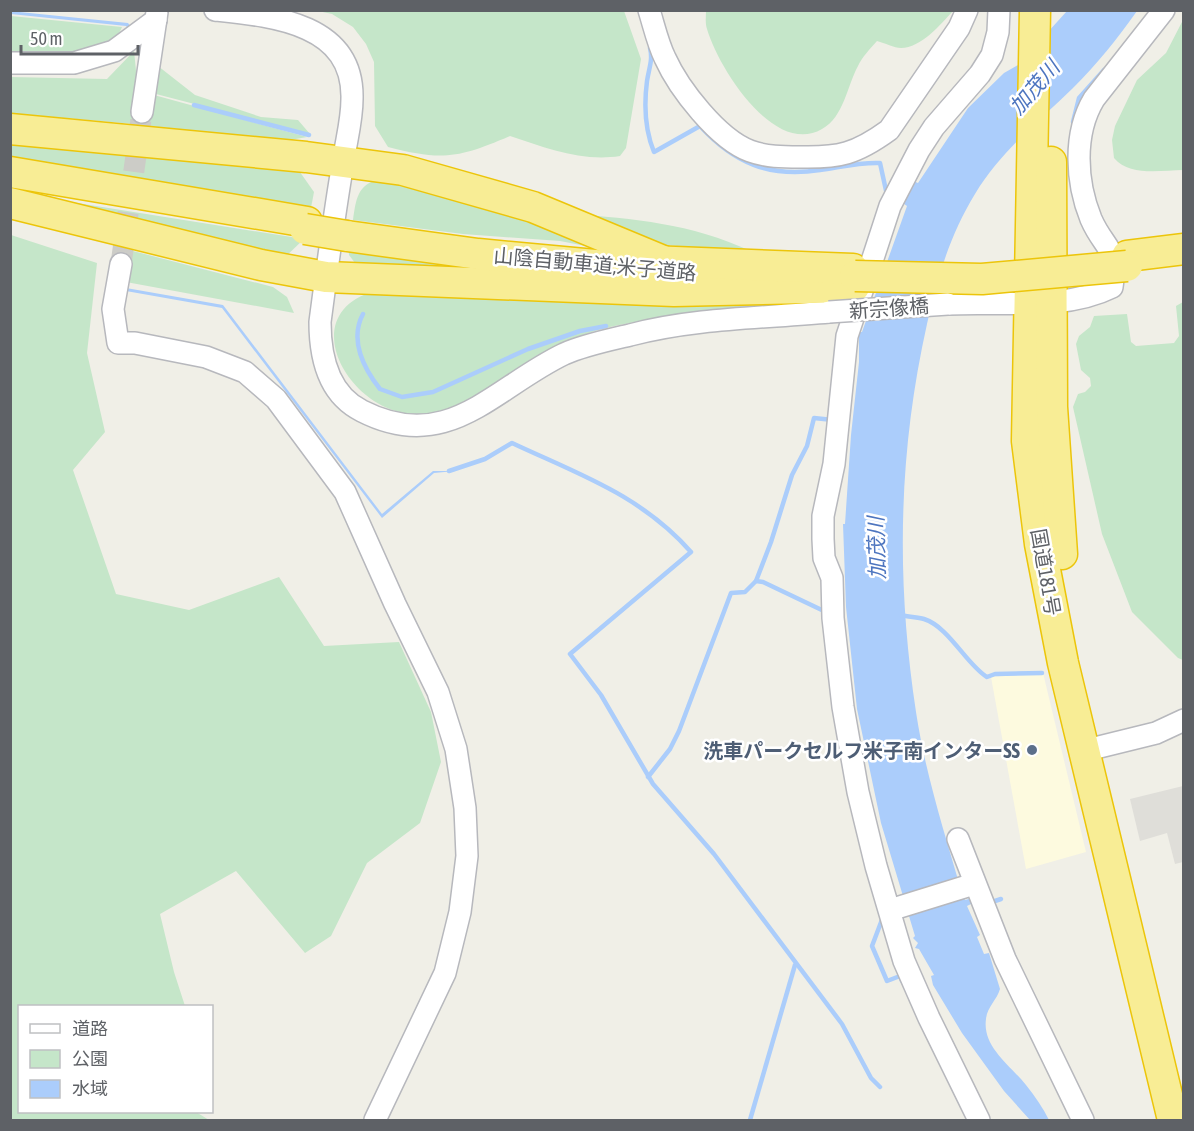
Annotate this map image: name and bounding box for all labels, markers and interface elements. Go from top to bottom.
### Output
scale bar [21,18,138,56]
text: 50 m [30,28,62,49]
water label: 加茂川 [1004,54,1065,119]
street label: 山陰自動車道;米子道路 [493,244,697,284]
street label: 新宗像橋 [848,294,930,322]
water label: 加茂川 [863,514,889,580]
street label: 国道181号 [1027,527,1065,617]
place label: 洗車パークセルフ米子南インターSS [703,739,1021,762]
marker: 洗車パークセルフ米子南インターSS [1025,743,1039,757]
legend [18,1005,213,1113]
text: 道路 [72,1018,108,1039]
text: 公園 [72,1048,108,1069]
text: 水域 [72,1078,108,1099]

